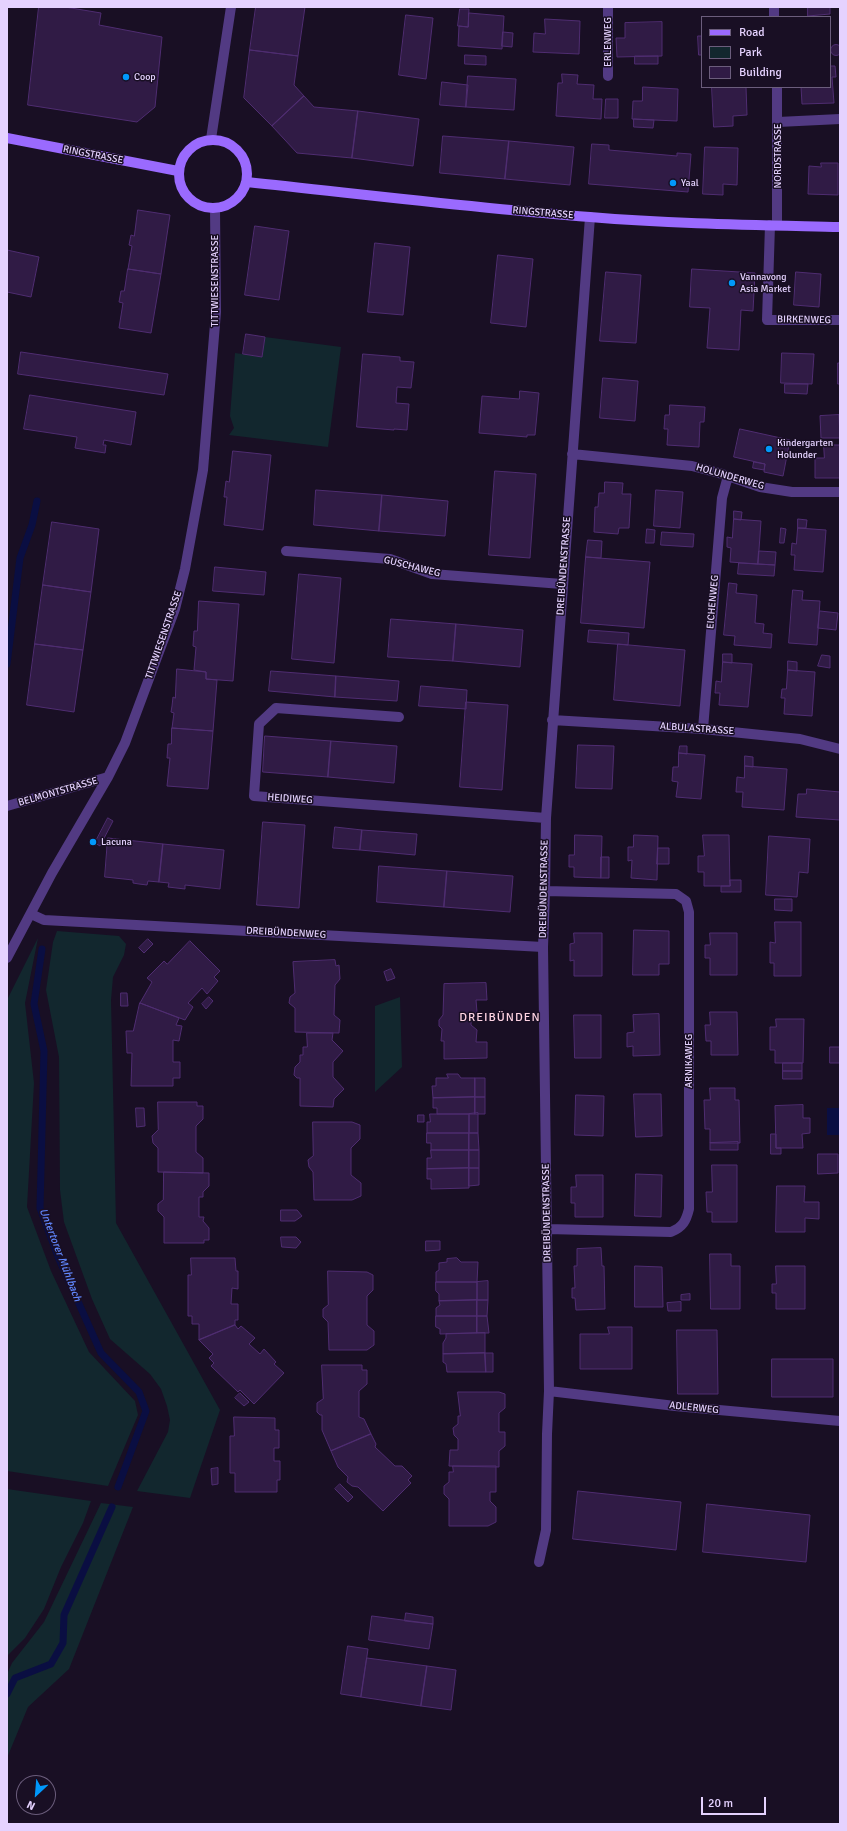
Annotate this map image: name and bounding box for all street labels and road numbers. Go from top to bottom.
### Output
street label: ERLENWEG [602,17,614,67]
street label: NORDSTRASSE [772,124,784,188]
street label: RINGSTRASSE [62,143,124,167]
street label: RINGSTRASSE [512,204,574,222]
street label: TITTWIESENSTRASSE [209,235,221,327]
street label: BIRKENWEG [777,314,831,326]
street label: HOLUNDERWEG [695,462,765,492]
street label: DREIBÜNDENSTRASSE [555,516,573,616]
street label: GUSCHAWEG [383,554,441,580]
street label: EICHENWEG [705,574,721,630]
street label: TITTWIESENSTRASSE [143,589,185,681]
street label: ALBULASTRASSE [660,720,734,738]
street label: BELMONTSTRASSE [17,775,99,809]
street label: HEIDIWEG [267,791,313,807]
street label: DREIBÜNDENSTRASSE [537,840,551,938]
street label: DREIBÜNDENWEG [246,925,326,941]
street label: ARNIKAWEG [683,1034,695,1088]
street label: DREIBÜNDENSTRASSE [540,1164,554,1262]
street label: ADLERWEG [669,1399,719,1417]

